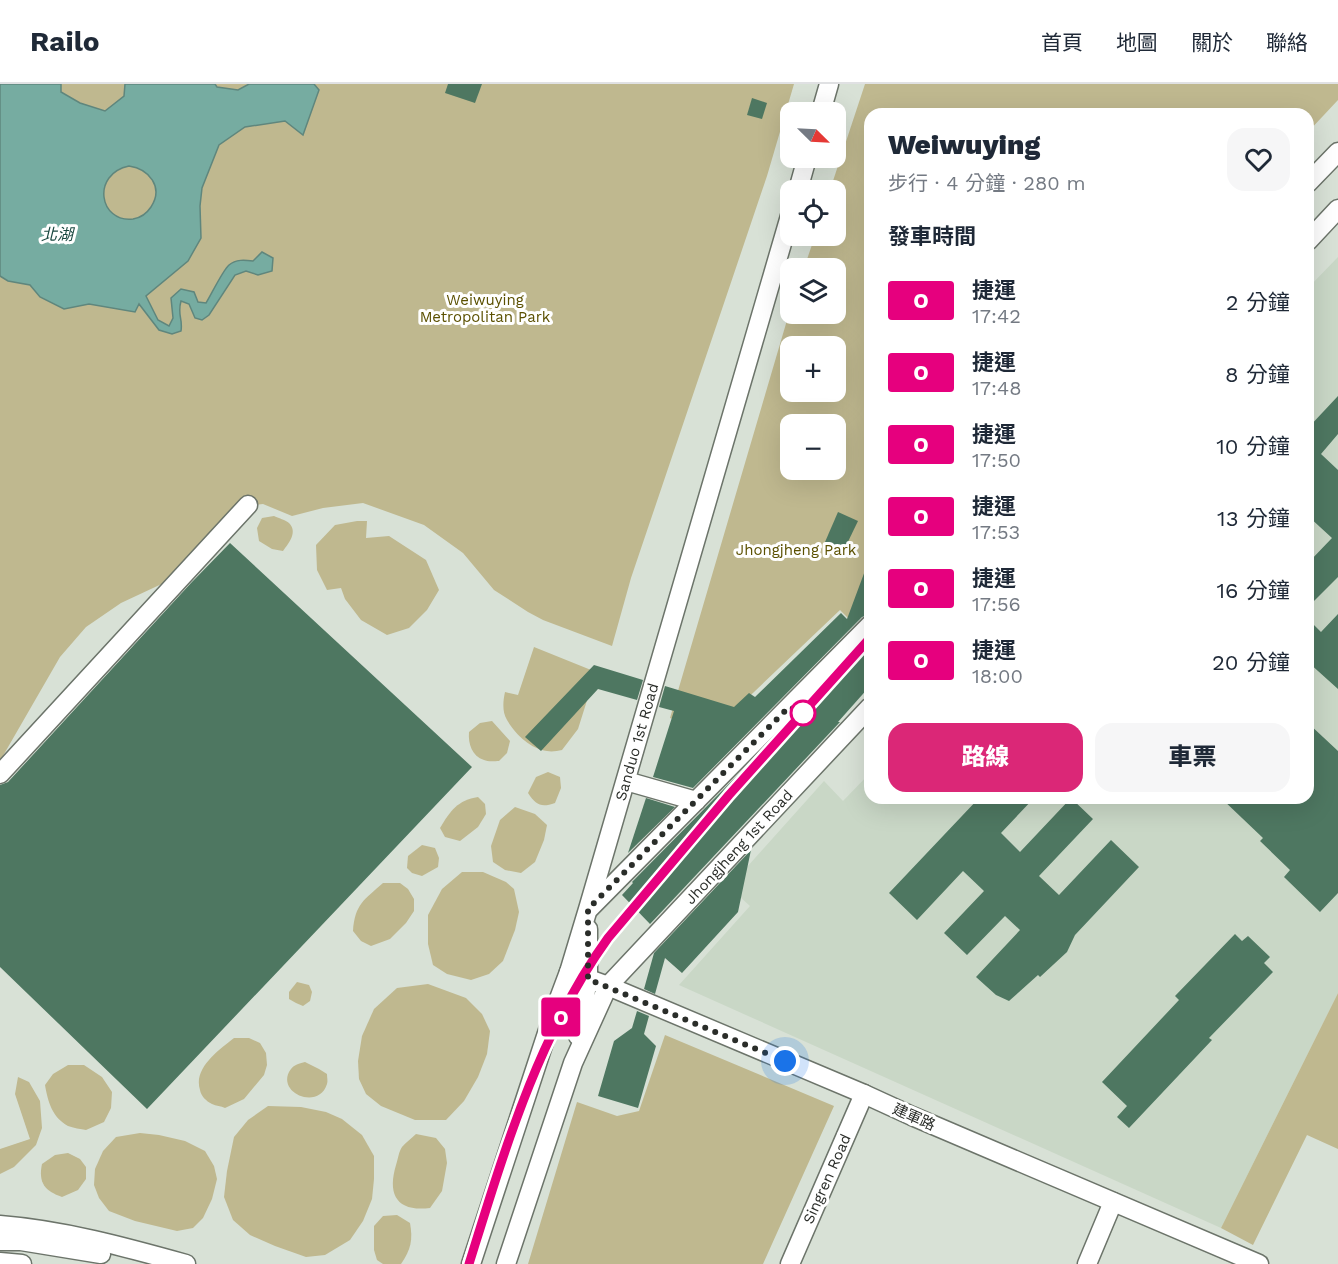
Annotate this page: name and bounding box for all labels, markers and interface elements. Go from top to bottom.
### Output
text: Railo [30,25,100,58]
text: 首頁 [1041,30,1083,55]
text: 地圖 [1116,30,1158,55]
text: 關於 [1191,30,1233,55]
text: 聯絡 [1266,30,1308,55]
north arrow [780,102,846,168]
map controls [780,102,846,480]
text: Weiwuying [888,128,1040,161]
button: heart [1227,128,1290,191]
text: 步行 · 4 分鐘 · 280 m [888,171,1086,195]
button: locate [780,180,846,246]
text: 發車時間 [888,224,976,249]
water label: 北湖 [41,225,76,244]
button: layers [780,258,846,324]
text: 捷運 [972,278,1016,303]
text: O [913,288,929,313]
text: 2 分鐘 [1226,290,1290,315]
park label: Weiwuying Metropolitan Park [420,291,551,326]
text: 17:42 [972,304,1021,328]
button: + [780,336,846,402]
text: 捷運 [972,350,1016,375]
text: O [913,360,929,385]
text: 8 分鐘 [1225,362,1290,387]
text: 17:48 [972,376,1021,400]
button: − [780,414,846,480]
text: 捷運 [972,422,1016,447]
text: O [913,432,929,457]
text: 10 分鐘 [1216,434,1290,459]
text: 17:50 [972,448,1021,472]
text: 捷運 [972,494,1016,519]
text: O [913,504,929,529]
text: 13 分鐘 [1217,506,1290,531]
text: 17:53 [972,520,1020,544]
park label: Jhongjheng Park [736,541,857,559]
text: 捷運 [972,566,1016,591]
text: O [913,576,929,601]
text: 16 分鐘 [1217,578,1290,603]
text: 17:56 [972,592,1021,616]
text: 捷運 [972,638,1016,663]
text: O [913,648,929,673]
text: 20 分鐘 [1212,650,1290,675]
text: 18:00 [972,664,1023,688]
street label: Sanduo 1st Road [612,681,662,803]
unlabelled marker [790,700,816,726]
button: 路線 [888,723,1083,792]
button: 車票 [1095,723,1290,792]
street label: Jhongjheng 1st Road [681,786,797,908]
line badge: O [542,998,580,1036]
text: O [553,1005,569,1030]
your location [770,1046,800,1076]
street label: 建軍路 [890,1100,938,1134]
street label: Singren Road [799,1131,855,1227]

